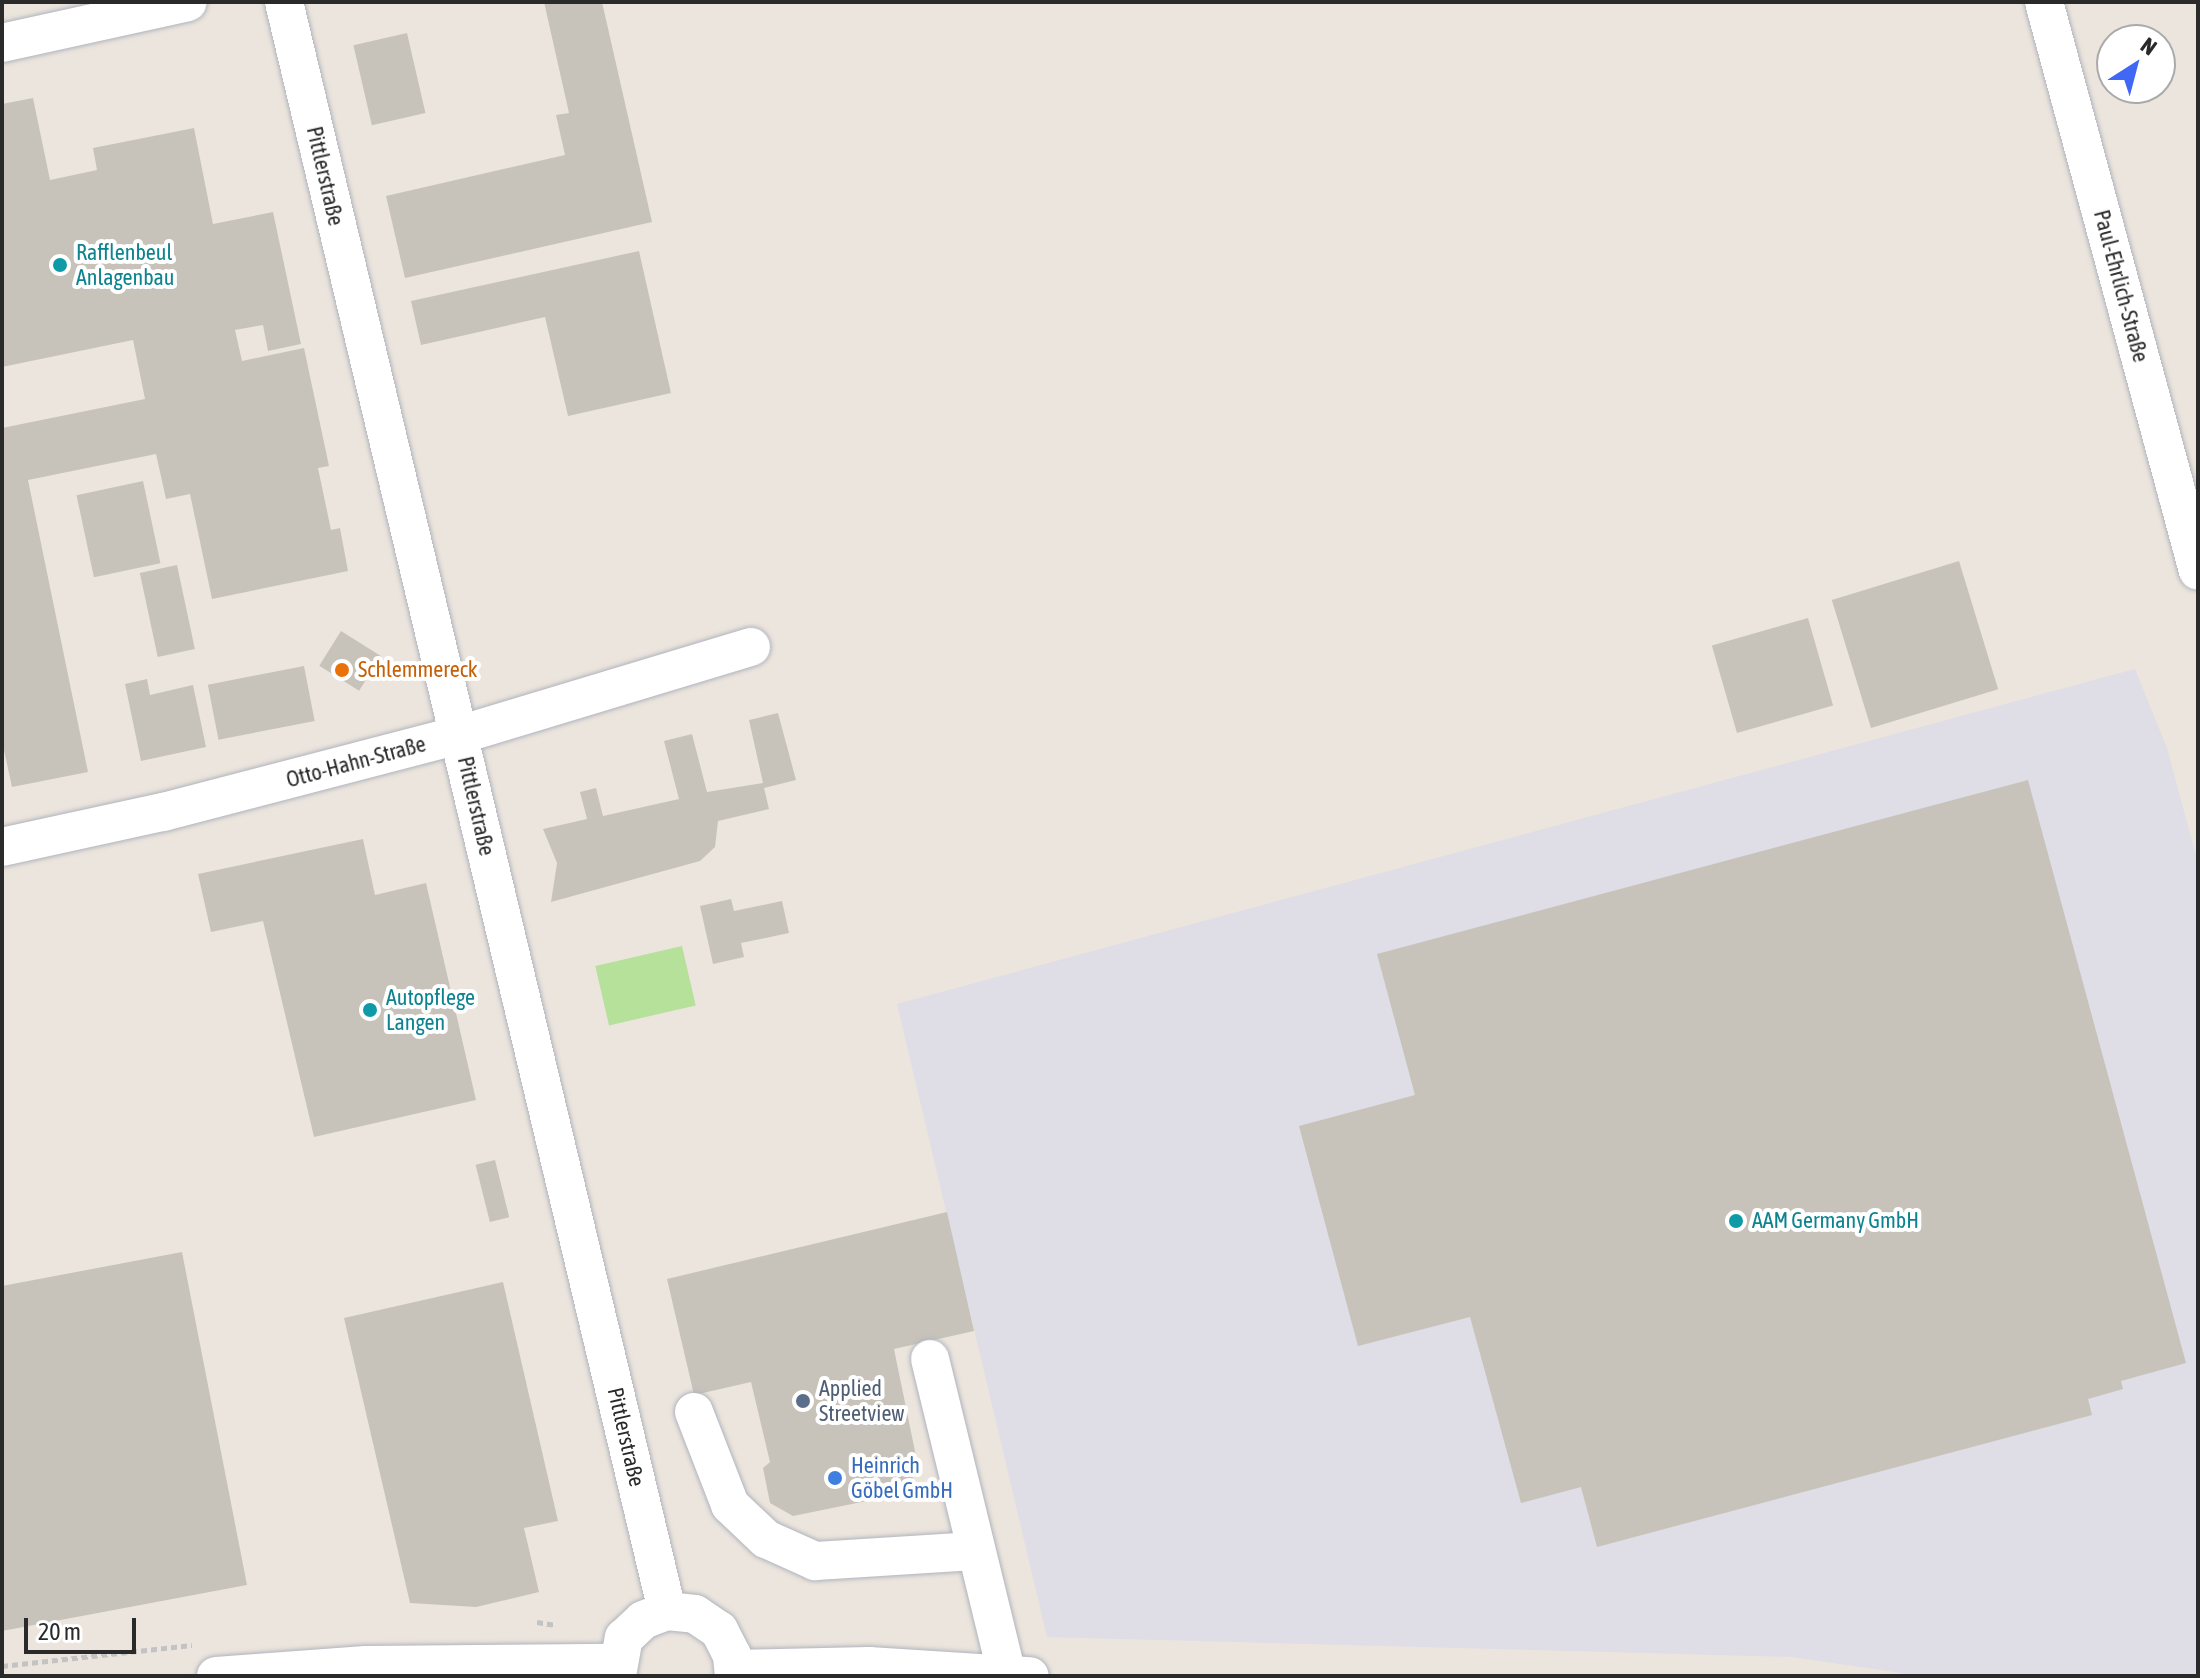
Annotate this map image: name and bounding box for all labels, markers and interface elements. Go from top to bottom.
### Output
north arrow [2096,24,2176,104]
text: N [2136,32,2162,61]
street label: Pittlerstraße [301,124,349,228]
street label: Paul-Ehrlich-Straße [2088,207,2154,365]
place label: Rafflenbeul Anlagenbau [76,239,174,290]
marker: Rafflenbeul Anlagenbau [51,256,69,274]
place label: Schlemmereck [358,657,478,683]
marker: Schlemmereck [333,661,351,679]
street label: Otto-Hahn-Straße [283,731,429,793]
street label: Pittlerstraße [452,754,500,858]
place label: Autopflege Langen [386,984,475,1036]
marker: Autopflege Langen [361,1001,379,1019]
place label: AAM Germany GmbH [1752,1208,1919,1234]
marker: AAM Germany GmbH [1727,1212,1745,1230]
place label: Applied Streetview [819,1375,904,1426]
street label: Pittlerstraße [602,1385,650,1489]
marker: Applied Streetview [794,1392,812,1410]
place label: Heinrich Göbel GmbH [851,1452,953,1504]
marker: Heinrich Göbel GmbH [826,1469,844,1487]
scale bar [28,1602,140,1652]
text: 20 m [38,1618,81,1645]

